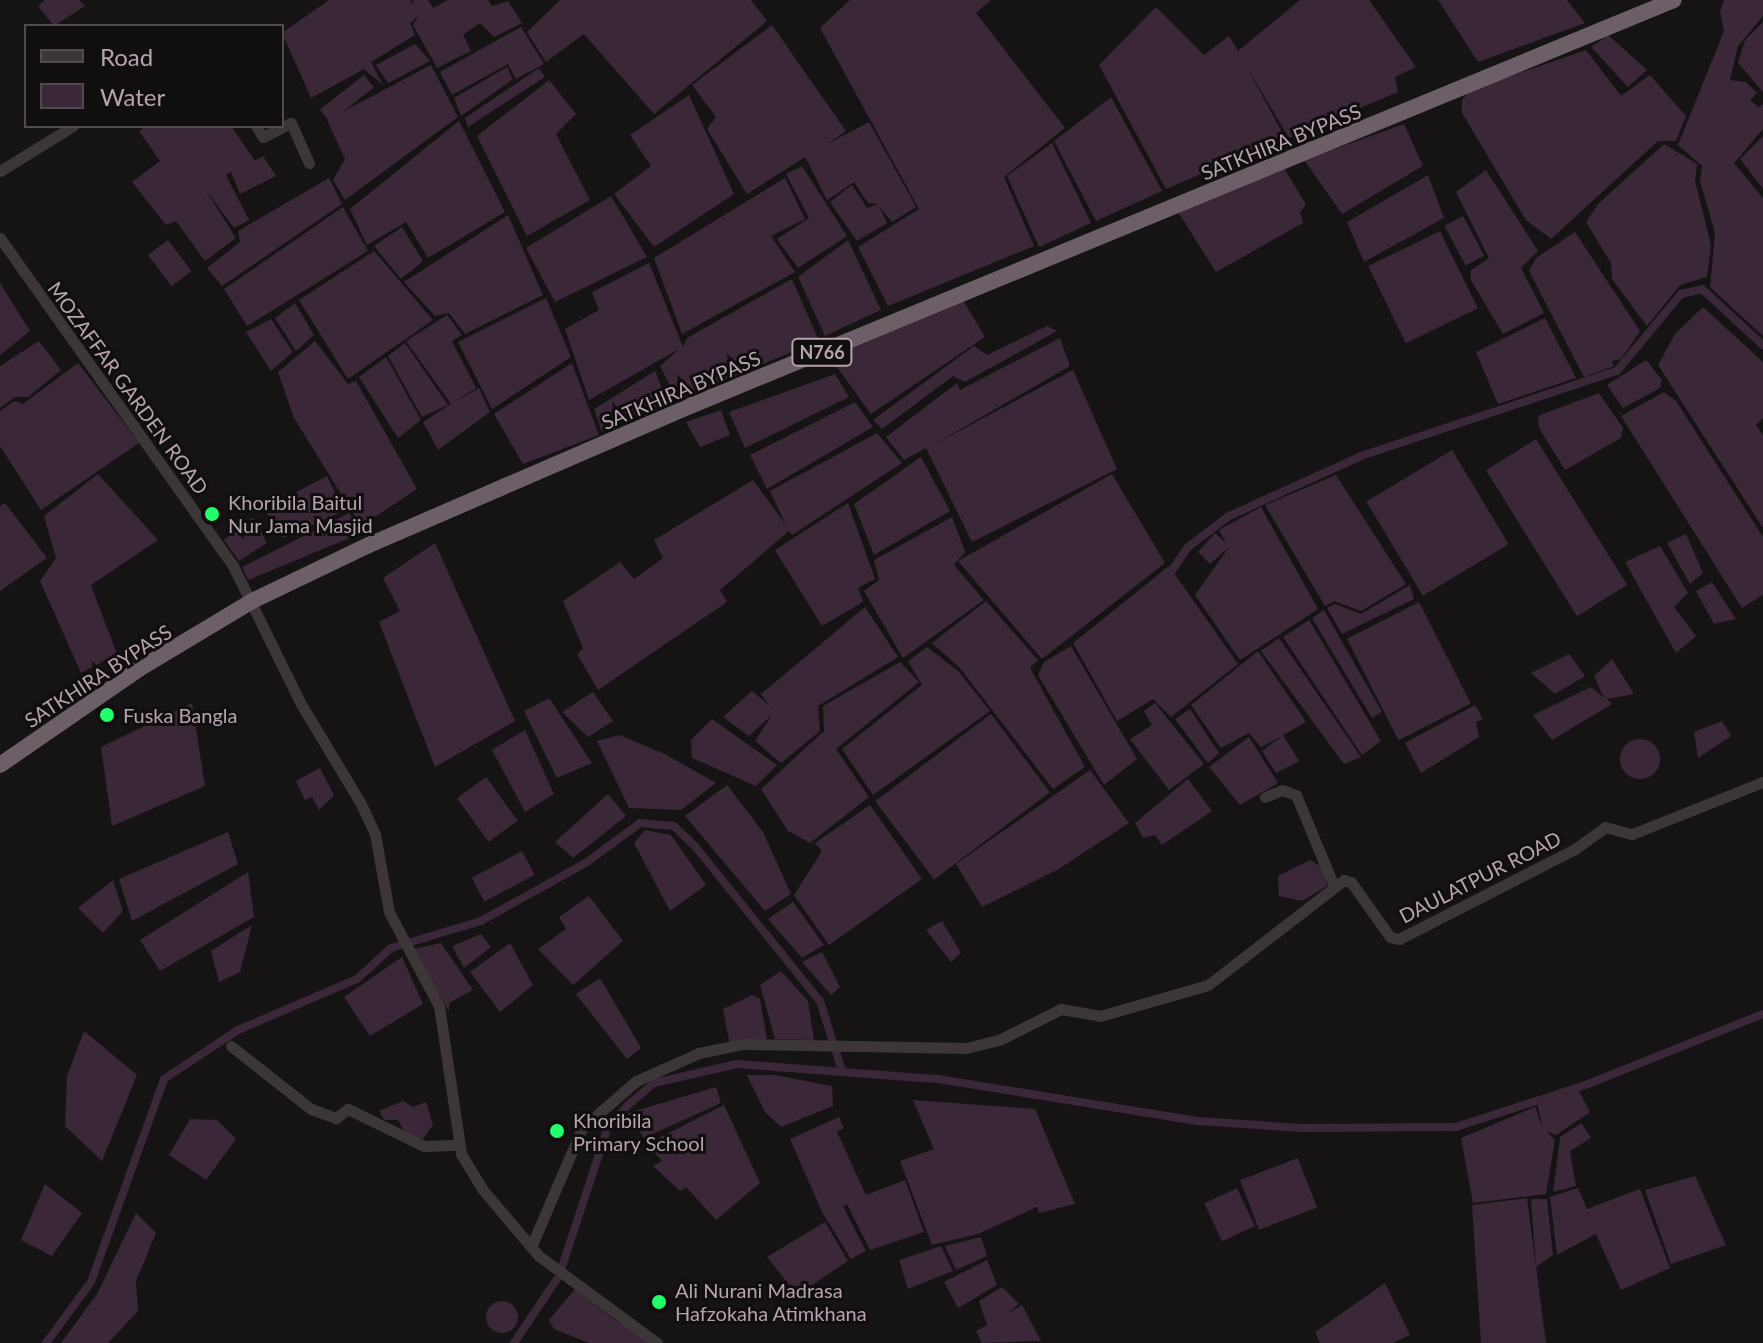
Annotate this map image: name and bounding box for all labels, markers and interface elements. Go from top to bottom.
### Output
legend [24,24,284,128]
text: Road [100,42,153,71]
text: Water [100,82,165,111]
street label: SATKHIRA BYPASS [1197,99,1365,185]
street label: MOZAFFAR GARDEN ROAD [43,277,213,499]
road number: N766 [790,338,854,366]
street label: SATKHIRA BYPASS [598,346,764,434]
place label: Khoribila Baitul Nur Jama Masjid [228,490,374,537]
marker: Khoribila Baitul Nur Jama Masjid [203,505,221,523]
street label: SATKHIRA BYPASS [20,619,176,733]
place label: Fuska Bangla [123,703,238,727]
marker: Fuska Bangla [98,706,116,724]
street label: DAULATPUR ROAD [1395,826,1565,928]
place label: Khoribila Primary School [573,1108,705,1155]
marker: Khoribila Primary School [548,1122,566,1140]
place label: Ali Nurani Madrasa Hafzokaha Atimkhana [675,1278,867,1325]
marker: Ali Nurani Madrasa Hafzokaha Atimkhana [650,1293,668,1311]

